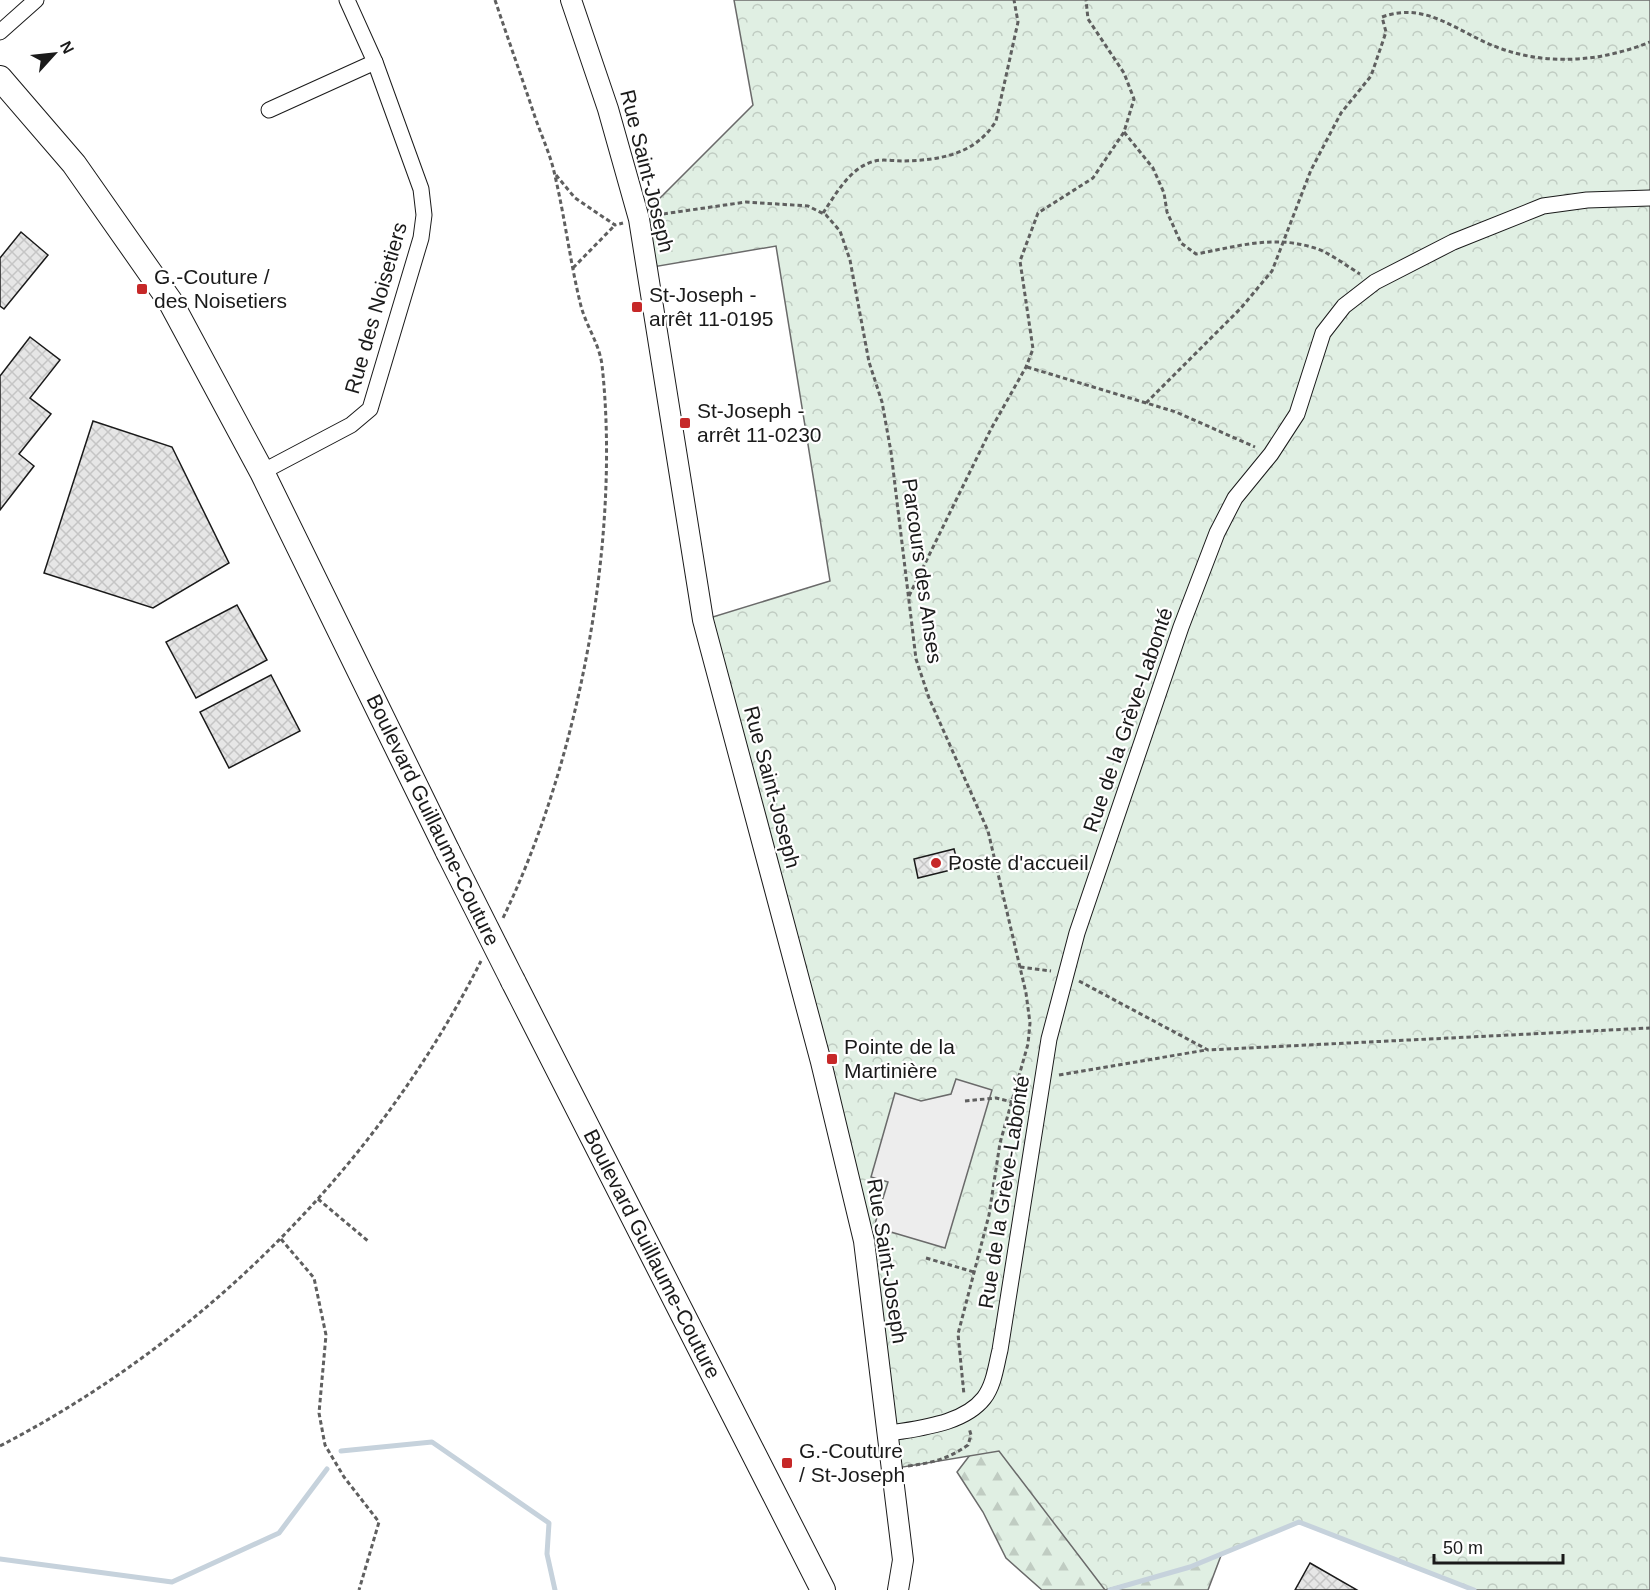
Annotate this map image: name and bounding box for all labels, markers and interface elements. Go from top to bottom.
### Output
north arrow [24,24,84,84]
text: N [57,38,77,56]
street label: Rue Saint-Joseph [616,87,679,255]
street label: Rue des Noisetiers [340,219,411,396]
place label: G.-Couture / des Noisetiers [154,265,287,312]
marker: G.-Couture / des Noisetiers [135,282,149,296]
place label: St-Joseph - arrêt 11-0195 [649,283,774,330]
marker: St-Joseph - arrêt 11-0195 [630,300,644,314]
place label: St-Joseph - arrêt 11-0230 [697,399,822,446]
marker: St-Joseph - arrêt 11-0230 [678,416,692,430]
street label: Parcours des Anses [898,477,947,665]
street label: Rue de la Grève-Labonté [1078,605,1177,835]
street label: Boulevard Guillaume-Couture [362,690,504,949]
street label: Rue Saint-Joseph [740,703,805,870]
place label: Poste d'accueil [948,851,1089,874]
marker: Poste d'accueil [929,856,943,870]
place label: Pointe de la Martinière [844,1035,955,1082]
marker: Pointe de la Martinière [825,1052,839,1066]
street label: Rue de la Grève-Labonté [974,1074,1033,1310]
street label: Boulevard Guillaume-Couture [579,1125,725,1382]
street label: Rue Saint-Joseph [863,1177,912,1345]
place label: G.-Couture / St-Joseph [799,1439,905,1486]
marker: G.-Couture / St-Joseph [780,1456,794,1470]
scale bar [1434,1527,1563,1565]
text: 50 m [1443,1538,1483,1558]

